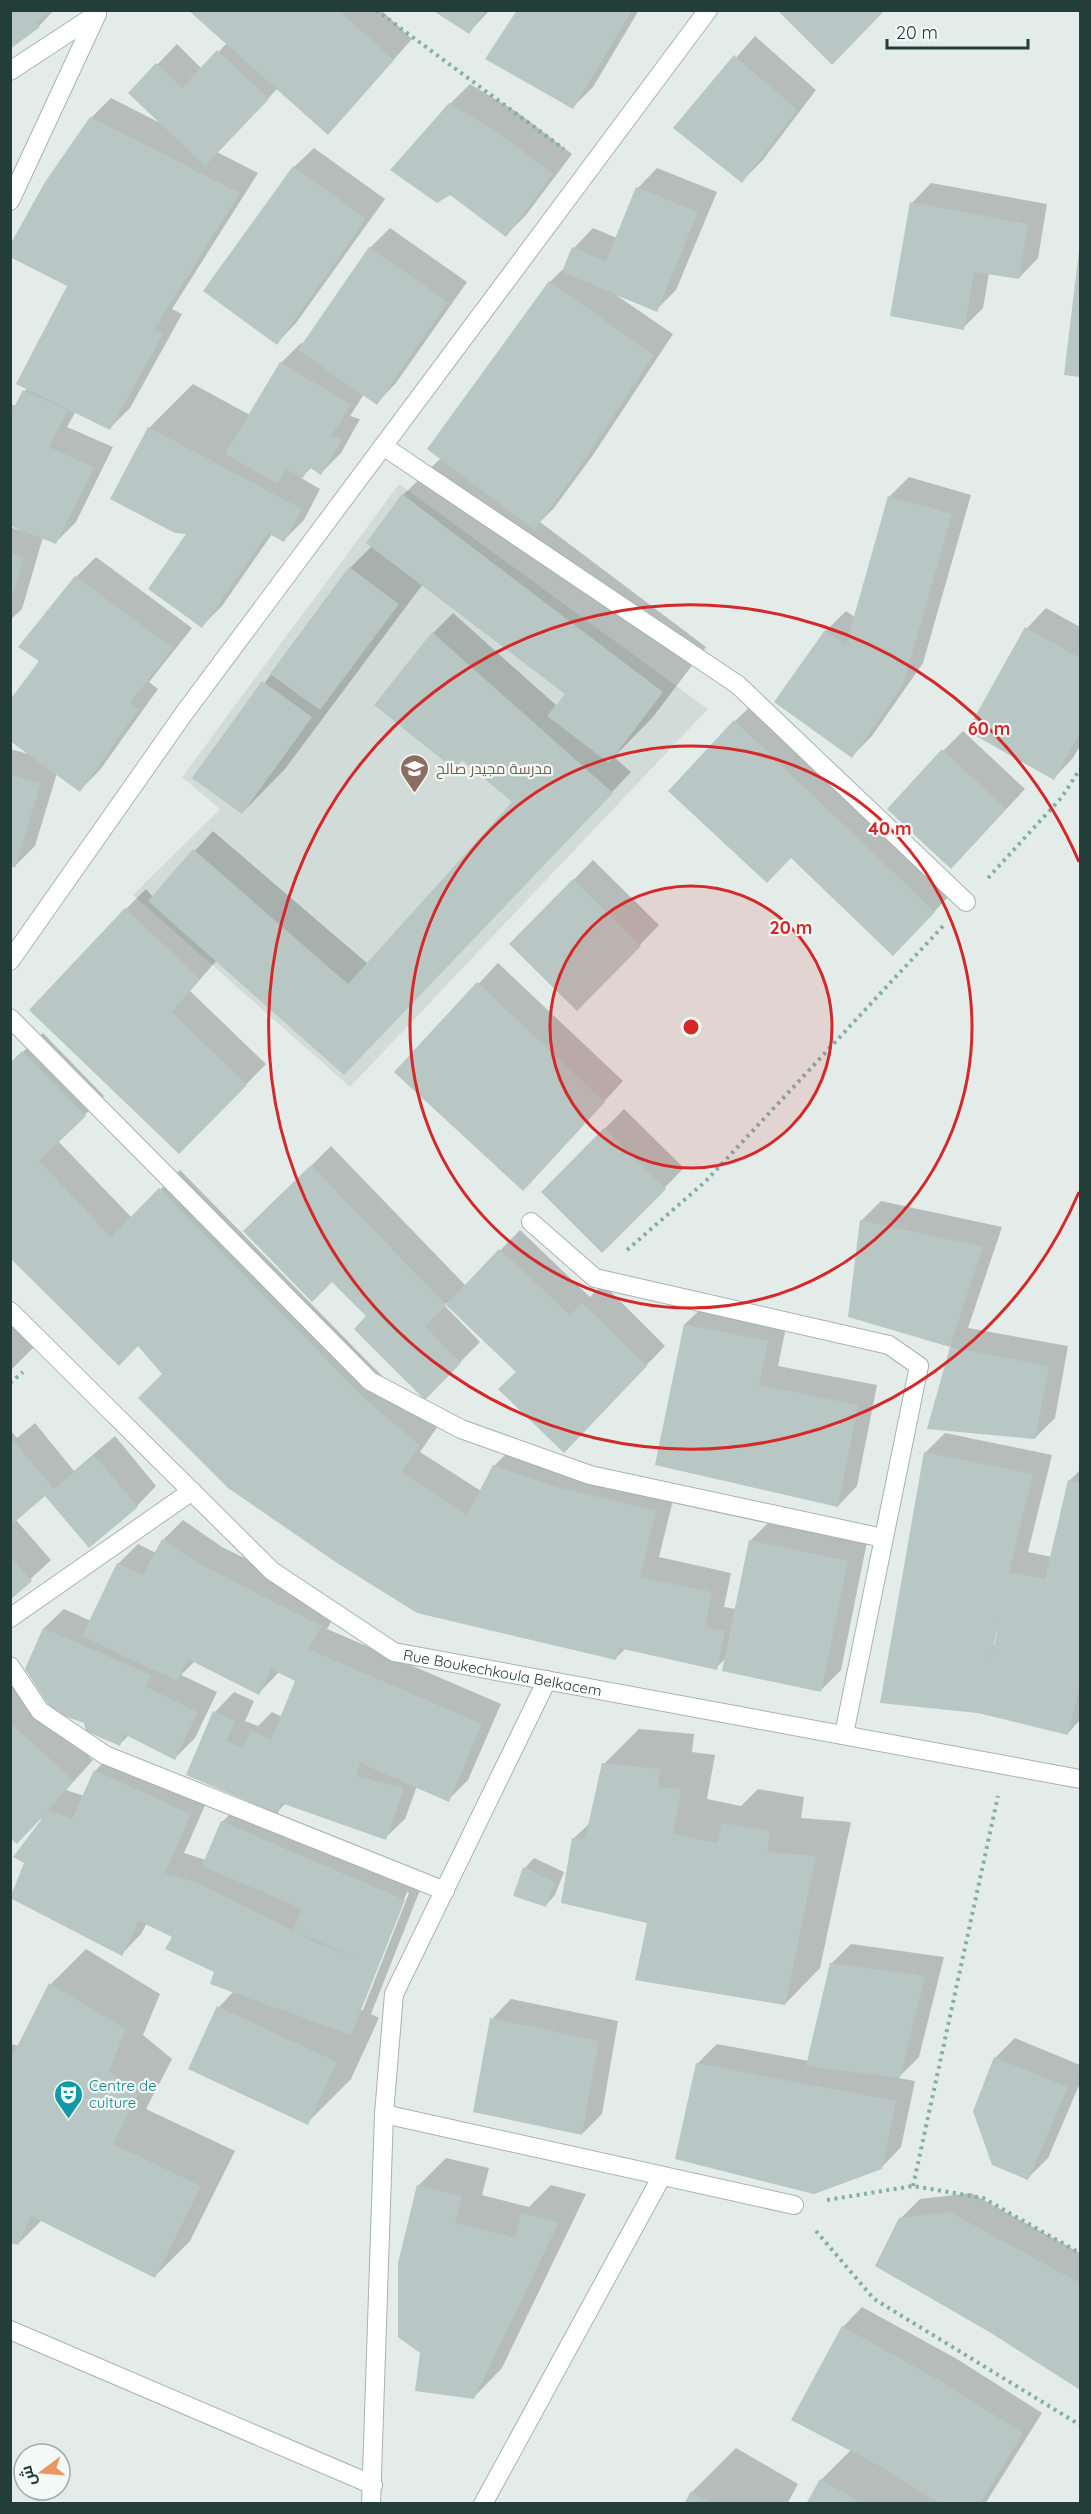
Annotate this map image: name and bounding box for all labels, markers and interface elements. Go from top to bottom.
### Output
scale bar [887,12,1028,50]
text: 20 m [896,21,938,44]
text: 60 m [968,717,1010,740]
school or university icon: مدرسة مجيدر صالح [399,752,431,794]
place label: مدرسة مجيدر صالح [436,759,552,780]
text: 40 m [868,817,912,840]
text: 20 m [770,916,812,939]
centre of rings [681,1017,701,1037]
street label: Rue Boukechkoula Belkacem [402,1644,603,1700]
place label: Centre de culture [89,2076,157,2112]
theatre icon: Centre de culture [52,2078,84,2120]
north arrow [12,2442,72,2502]
text: ش [15,2464,40,2489]

